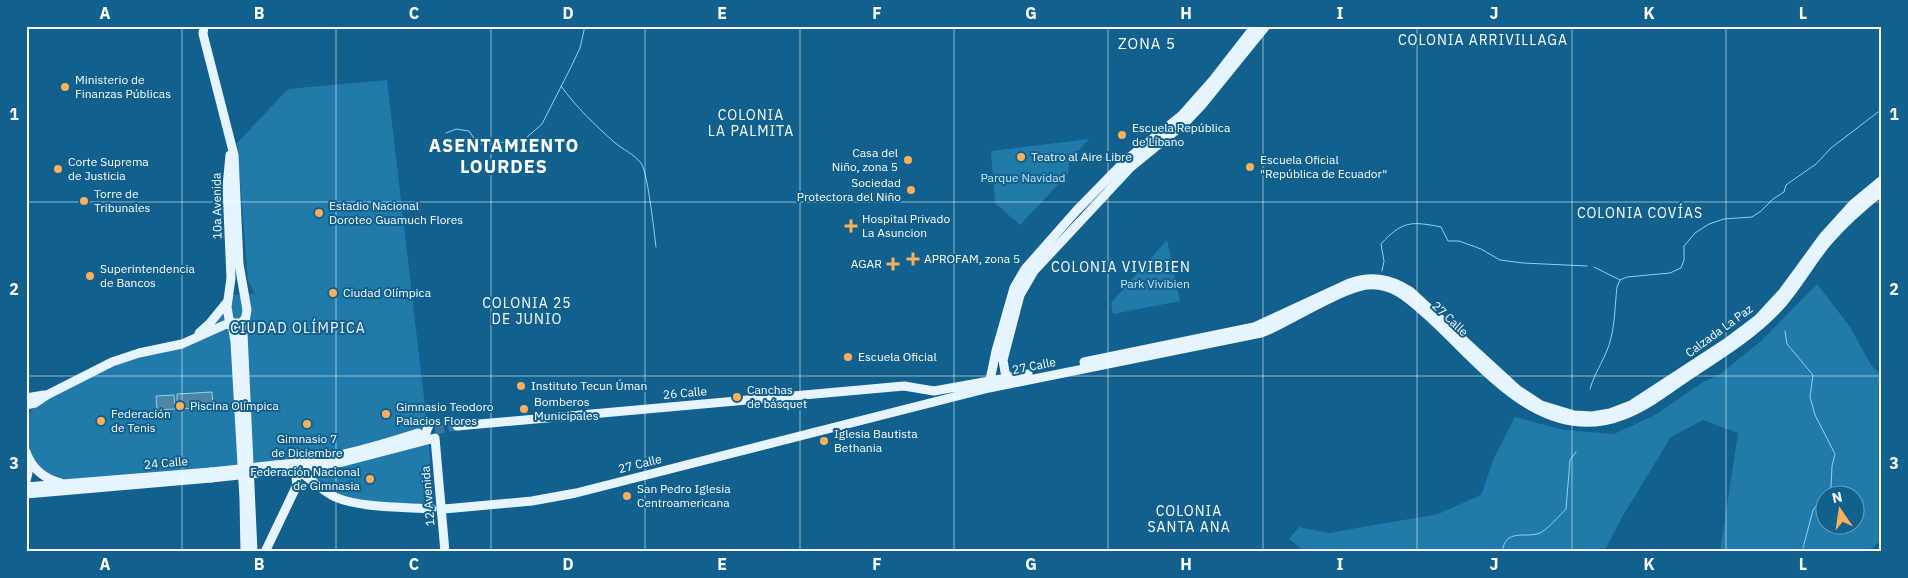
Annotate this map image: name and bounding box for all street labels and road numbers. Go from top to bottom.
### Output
street label: 10a Avenida [208,172,225,239]
street label: 27 Calle [1429,298,1472,339]
street label: Calzada La Paz [1682,301,1756,360]
street label: 27 Calle [1011,354,1057,377]
street label: 26 Calle [662,383,708,402]
street label: 27 Calle [617,451,664,476]
street label: 24 Calle [143,453,189,472]
street label: 12 Avenida [417,465,438,527]

